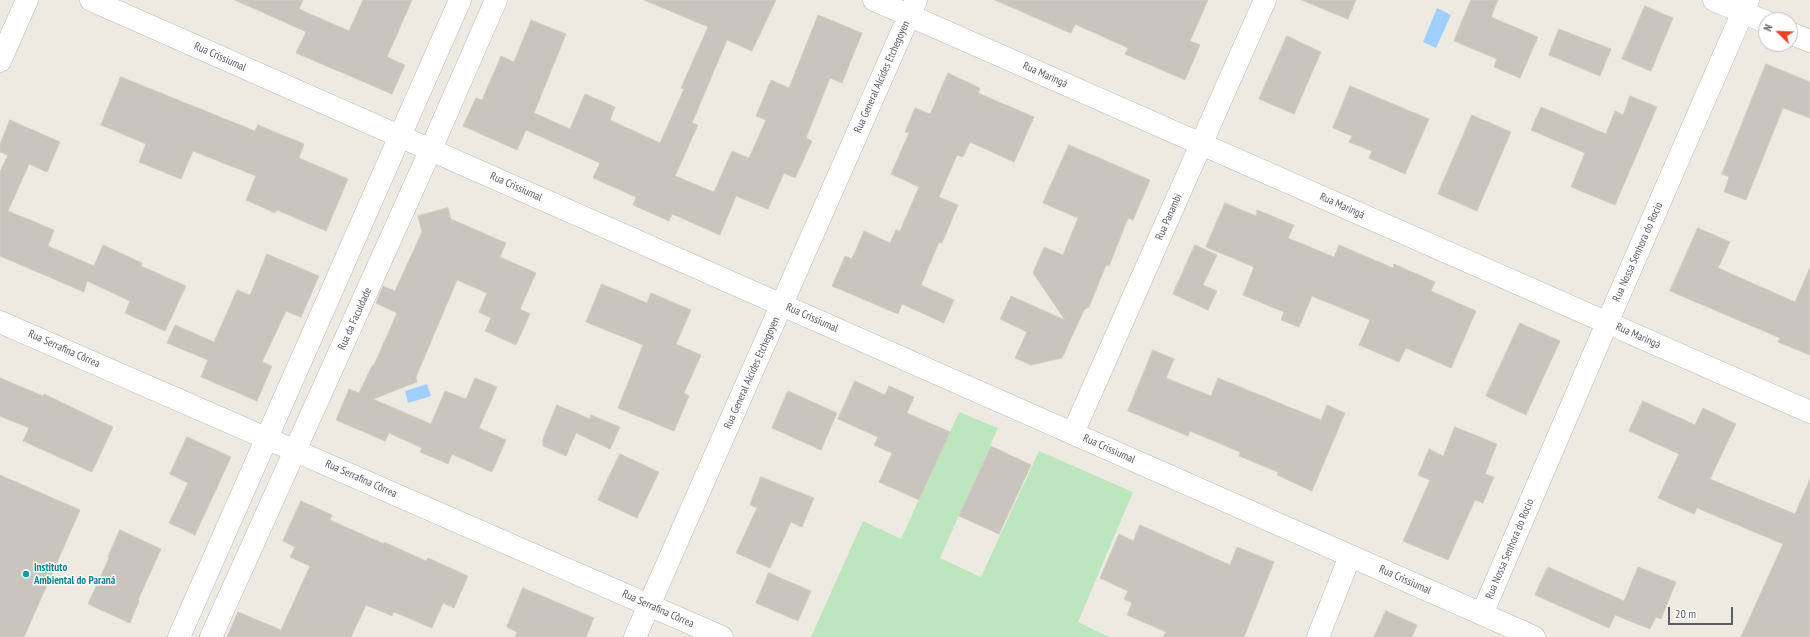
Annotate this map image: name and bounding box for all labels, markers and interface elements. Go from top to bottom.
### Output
north arrow [1758,12,1798,52]
street label: Rua General Alcides Etchegoyen [851,19,913,135]
text: N [1760,22,1775,33]
street label: Rua Crissiumal [192,40,248,74]
street label: Rua Maringá [1021,59,1069,91]
street label: Rua Crissiumal [488,170,544,204]
street label: Rua Maringá [1318,190,1366,222]
street label: Rua Panambi [1153,192,1185,242]
street label: Rua Nossa Senhora do Rocio [1610,200,1666,304]
street label: Rua da Faculdade [335,286,375,352]
street label: Rua Crissiumal [784,301,840,335]
street label: Rua General Alcides Etchegoyen [721,315,783,431]
street label: Rua Maringá [1614,320,1662,352]
street label: Rua Serrafina Côrrea [26,327,102,371]
street label: Rua Crissiumal [1081,432,1137,466]
street label: Rua Serrafina Côrrea [323,457,399,501]
street label: Rua Nossa Senhora do Rocio [1483,497,1537,601]
place label: Instituto Ambiental do Paraná [34,561,115,587]
street label: Rua Crissiumal [1377,563,1433,597]
marker: Instituto Ambiental do Paraná [21,569,31,579]
street label: Rua Serrafina Côrrea [620,587,696,631]
scale bar [1670,599,1735,625]
text: 20 m [1675,606,1696,621]

